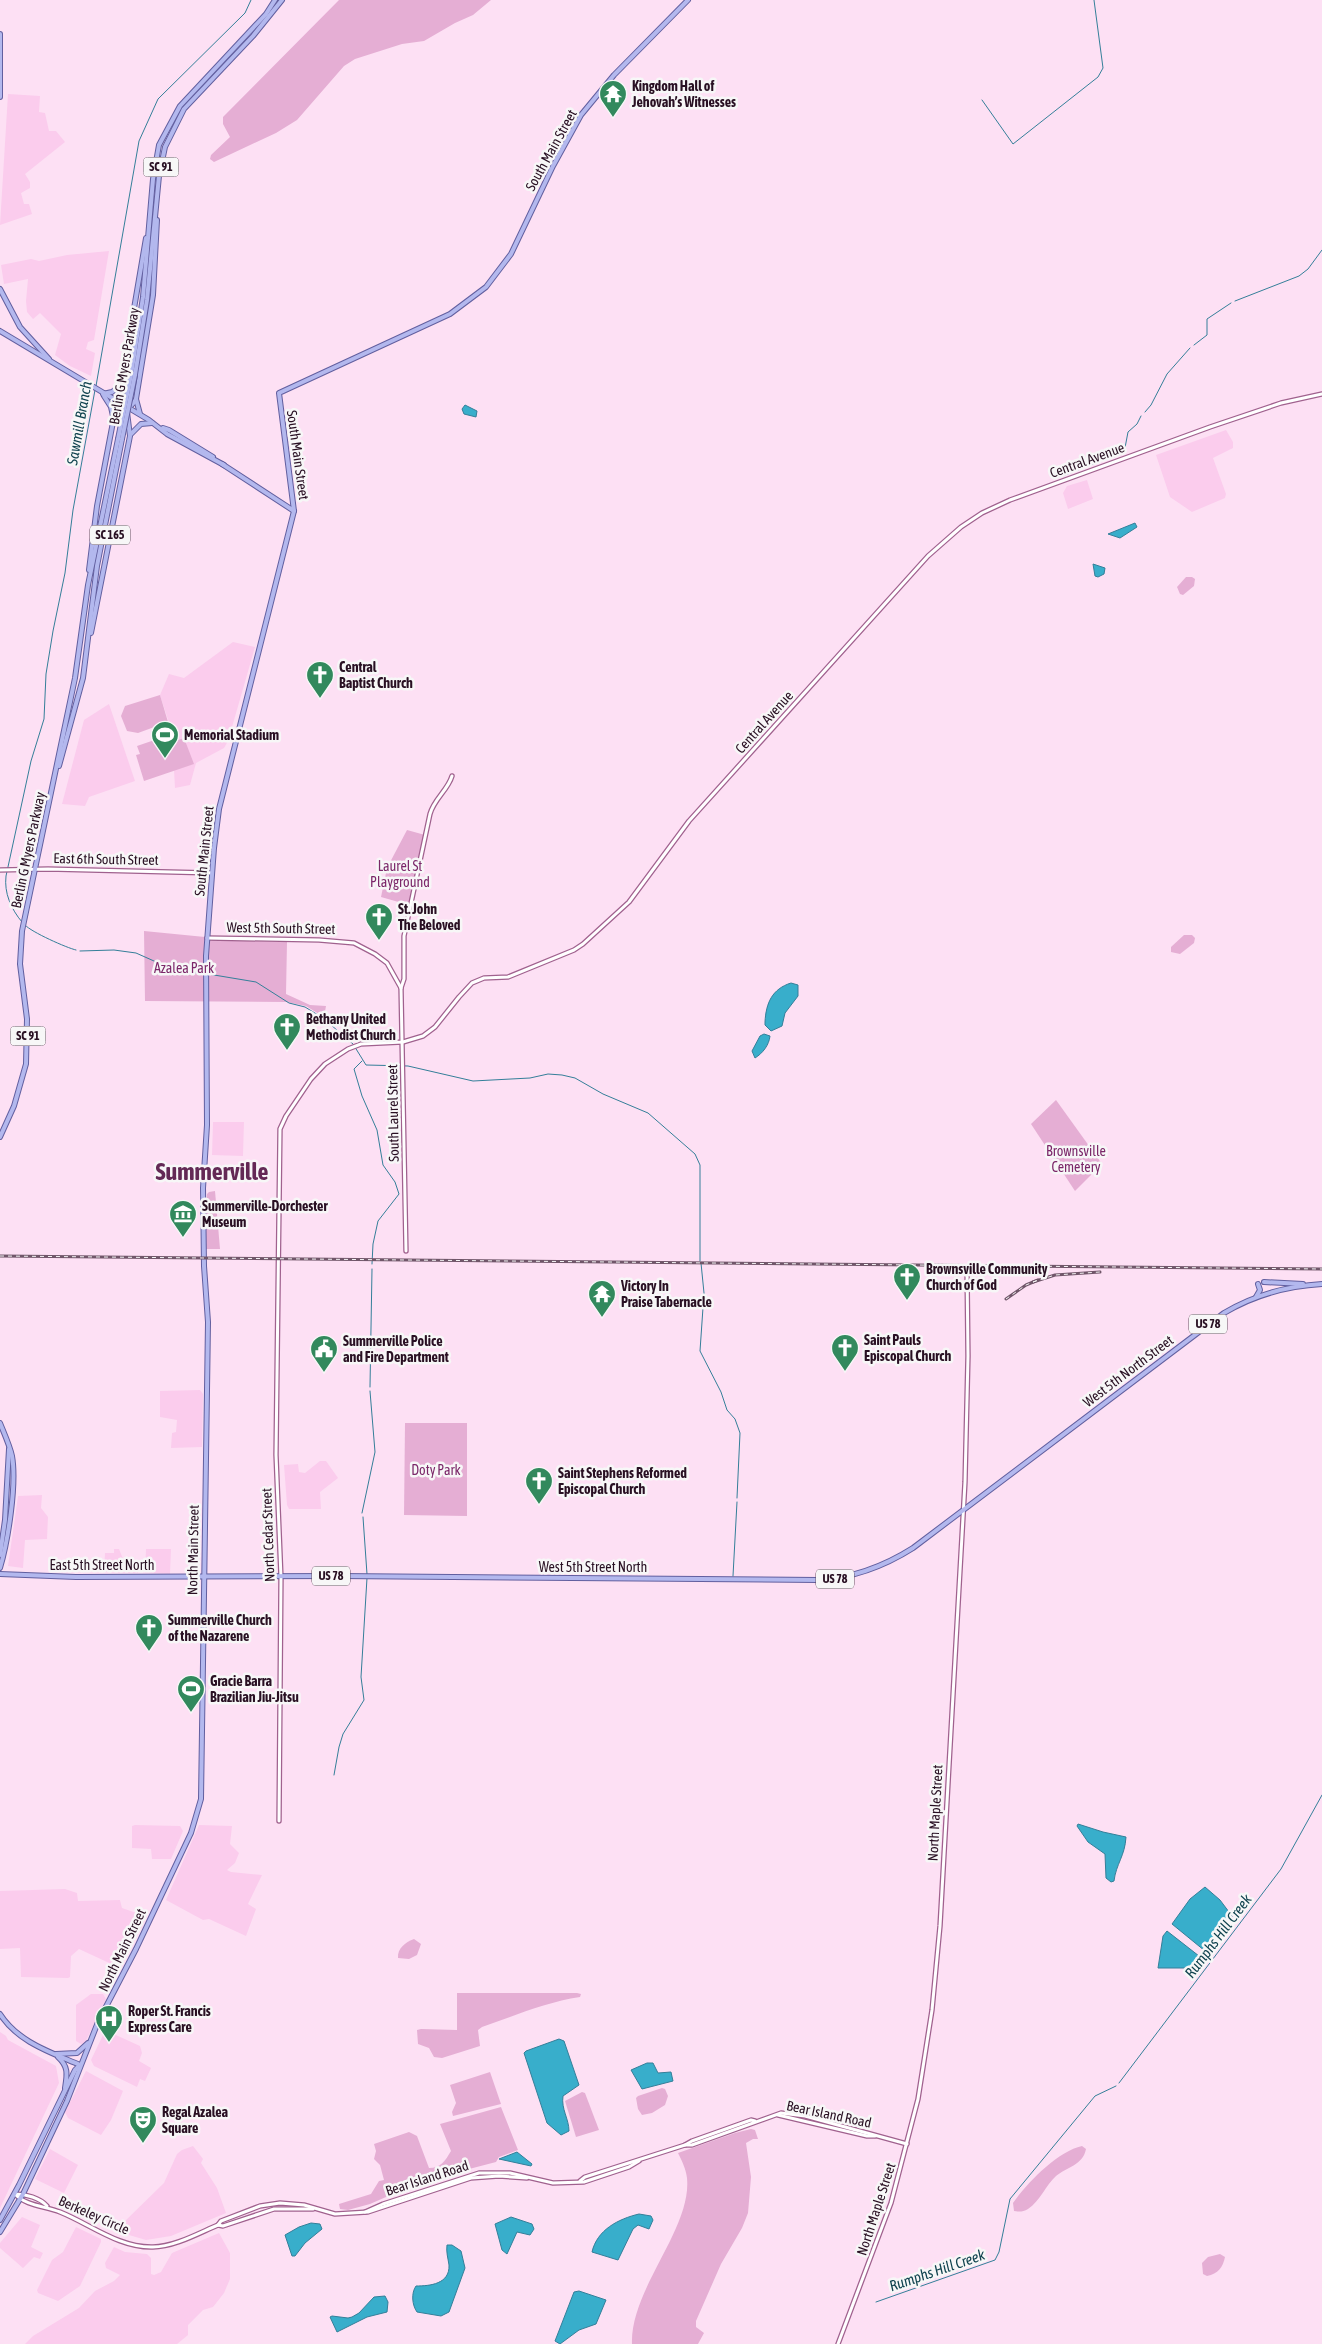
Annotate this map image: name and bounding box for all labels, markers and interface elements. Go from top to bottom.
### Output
place label: Kingdom Hall of Jehovah’s Witnesses [631,78,736,110]
temple icon: Kingdom Hall of Jehovah’s Witnesses [598,79,628,118]
street label: South Main Street [522,107,580,193]
road number: SC 91 [144,158,178,176]
street label: Berlin G Myers Parkway [106,306,142,426]
water label: Sawmill Branch [63,380,95,467]
street label: South Main Street [284,409,312,501]
street label: Central Avenue [1048,439,1126,481]
road number: SC 165 [90,526,130,544]
place label: Central Baptist Church [339,659,413,691]
church icon: Central Baptist Church [305,660,335,699]
street label: Central Avenue [732,688,796,756]
sports icon: Memorial Stadium [150,720,180,759]
place label: Memorial Stadium [184,727,279,743]
street label: Berlin G Myers Parkway [8,790,48,910]
street label: South Main Street [191,805,217,897]
street label: East 6th South Street [53,850,159,868]
park label: Laurel St Playground [370,858,430,890]
place label: St. John The Beloved [398,901,461,933]
church icon: St. John The Beloved [364,902,394,941]
street label: West 5th South Street [226,919,336,937]
park label: Azalea Park [154,960,214,976]
place label: Bethany United Methodist Church [306,1011,396,1043]
church icon: Bethany United Methodist Church [272,1012,302,1051]
road number: SC 91 [10,1026,46,1046]
street label: South Laurel Street [384,1064,402,1162]
park label: Brownsville Cemetery [1046,1143,1106,1175]
district label: Summerville [156,1158,269,1185]
place label: Summerville-Dorchester Museum [202,1198,328,1230]
museum icon: Summerville-Dorchester Museum [168,1199,198,1238]
place label: Brownsville Community Church of God [926,1261,1048,1293]
church icon: Brownsville Community Church of God [892,1262,922,1301]
place label: Victory In Praise Tabernacle [620,1278,712,1310]
temple icon: Victory In Praise Tabernacle [587,1279,617,1318]
road number: US 78 [1189,1315,1227,1334]
place label: Saint Pauls Episcopal Church [864,1332,951,1364]
street label: West 5th North Street [1080,1332,1176,1410]
place label: Summerville Police and Fire Department [343,1333,449,1365]
church icon: Saint Pauls Episcopal Church [830,1333,860,1372]
public building icon: Summerville Police and Fire Department [309,1334,339,1373]
park label: Doty Park [411,1462,461,1478]
place label: Saint Stephens Reformed Episcopal Church [558,1465,687,1497]
church icon: Saint Stephens Reformed Episcopal Church [524,1466,554,1505]
street label: North Cedar Street [258,1488,278,1582]
street label: North Main Street [184,1505,202,1595]
street label: East 5th Street North [50,1557,154,1573]
street label: West 5th Street North [539,1559,647,1575]
road number: US 78 [312,1566,350,1585]
road number: US 78 [816,1570,854,1588]
place label: Summerville Church of the Nazarene [168,1612,272,1644]
church icon: Summerville Church of the Nazarene [134,1613,164,1652]
place label: Gracie Barra Brazilian Jiu-Jitsu [210,1673,299,1705]
sports icon: Gracie Barra Brazilian Jiu-Jitsu [176,1674,206,1713]
street label: North Maple Street [924,1764,946,1862]
water label: Rumphs Hill Creek [1181,1891,1255,1981]
street label: North Main Street [95,1906,149,1994]
place label: Roper St. Francis Express Care [128,2003,211,2035]
hospital icon: Roper St. Francis Express Care [94,2004,124,2043]
street label: Bear Island Road [785,2097,873,2131]
place label: Regal Azalea Square [162,2104,229,2136]
theatre icon: Regal Azalea Square [128,2105,158,2144]
street label: Bear Island Road [383,2157,471,2199]
street label: North Maple Street [853,2161,899,2257]
street label: Berkeley Circle [56,2192,132,2238]
water label: Rumphs Hill Creek [887,2246,987,2294]

